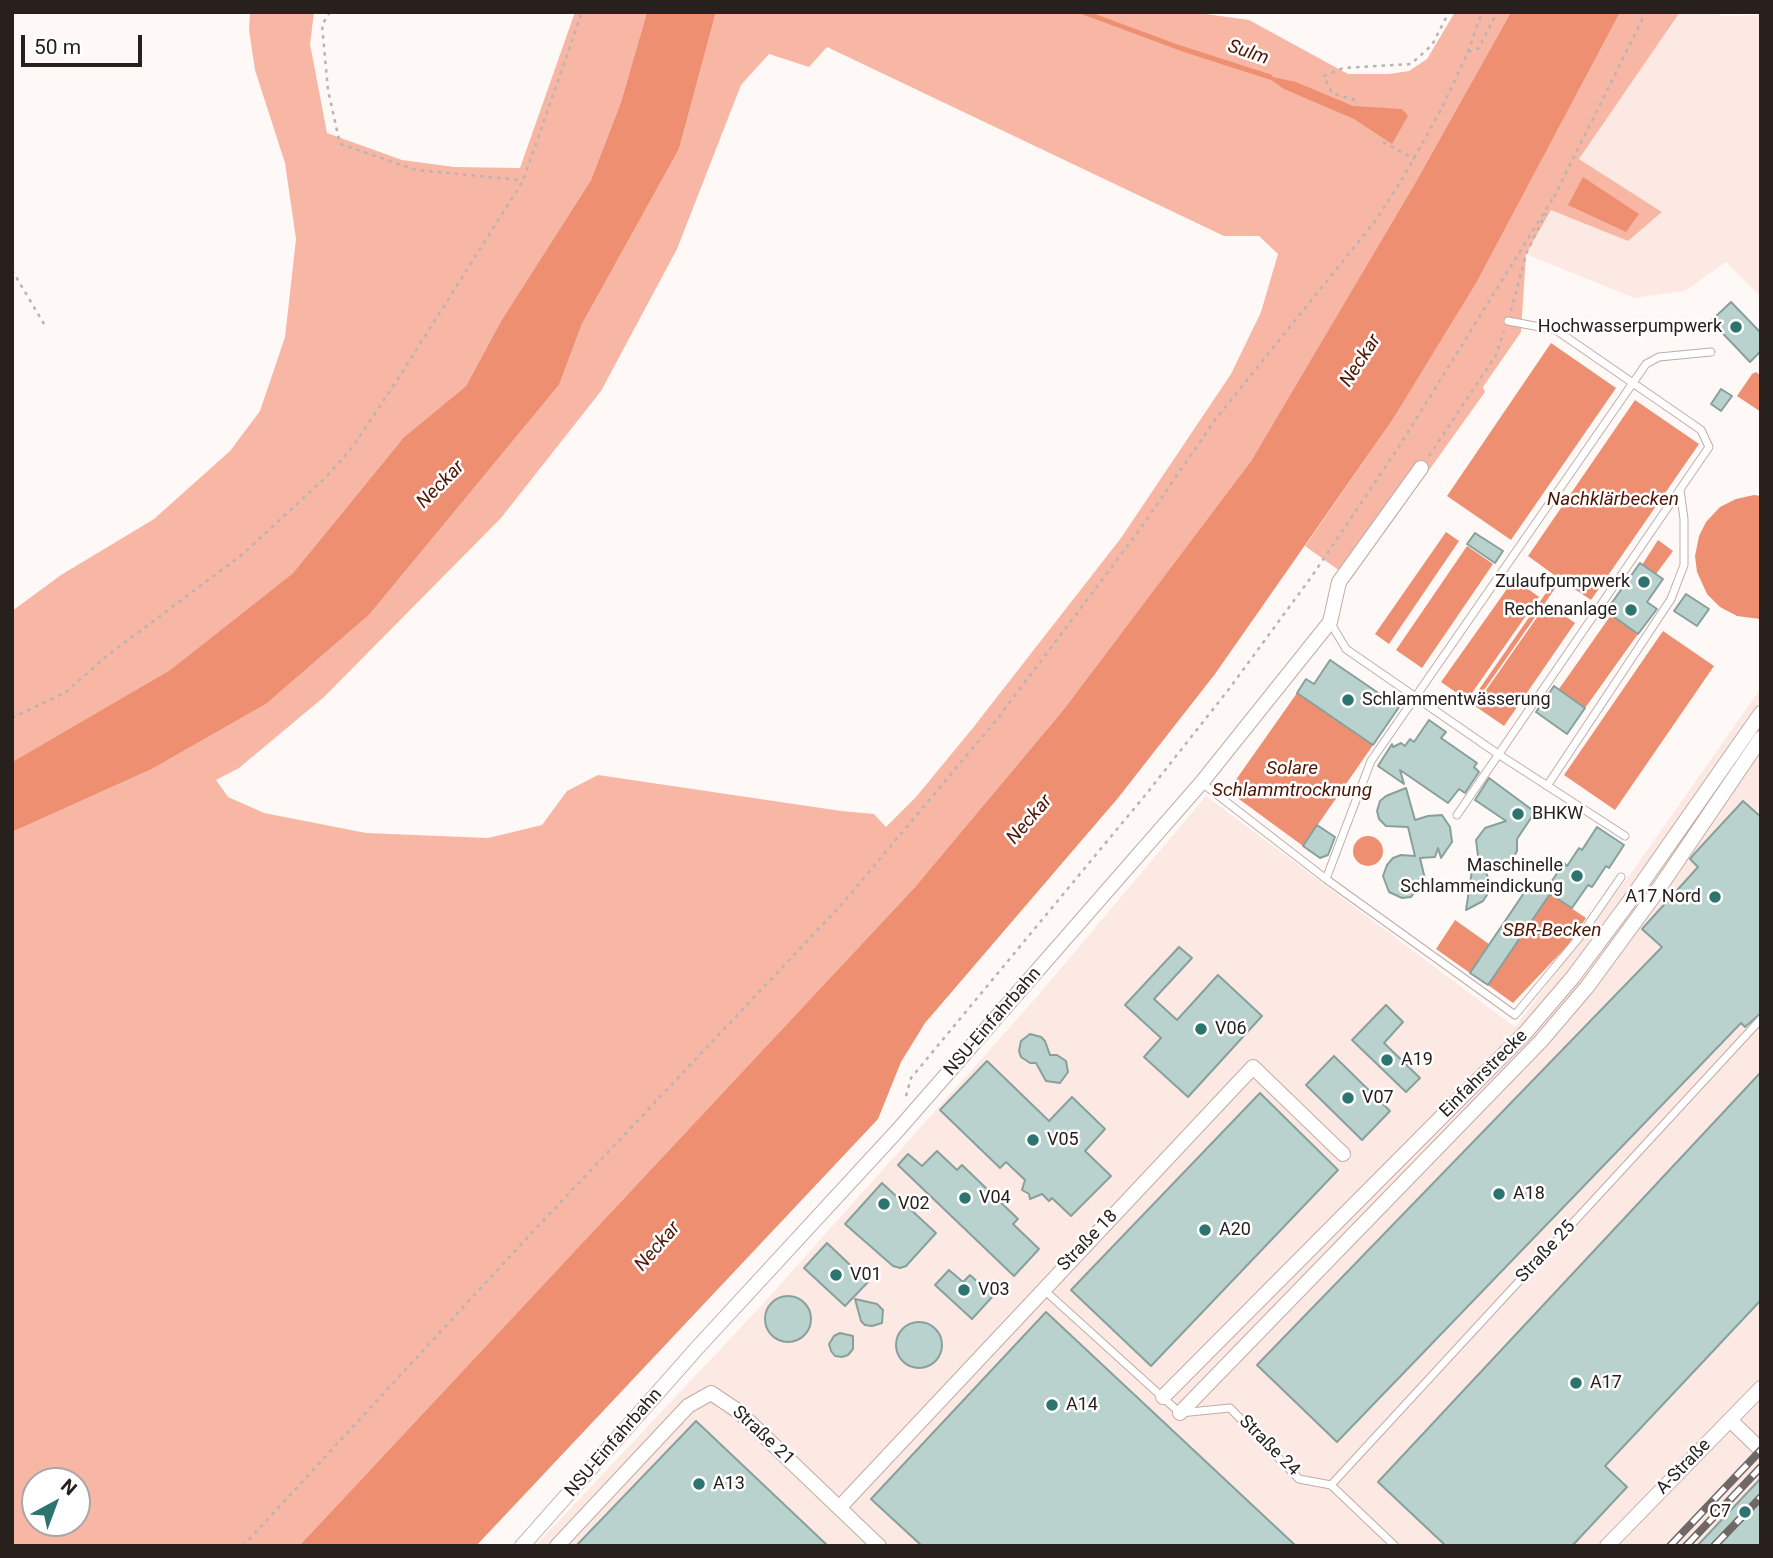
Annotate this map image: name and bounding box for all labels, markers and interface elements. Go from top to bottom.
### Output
scale bar [24,21,145,65]
text: 50 m [34,35,81,59]
water label: Sulm [1225,35,1271,71]
place label: Hochwasserpumpwerk [1538,316,1722,338]
marker: Hochwasserpumpwerk [1728,319,1744,335]
water label: Neckar [1336,330,1386,392]
water label: Neckar [412,456,470,514]
water label: Nachklärbecken [1547,489,1679,511]
place label: Zulaufpumpwerk [1495,571,1630,593]
marker: Zulaufpumpwerk [1636,574,1652,590]
place label: Rechenanlage [1504,599,1617,621]
marker: Rechenanlage [1623,602,1639,618]
place label: Schlammentwässerung [1362,689,1551,711]
marker: Schlammentwässerung [1340,692,1356,708]
water label: Solare Schlammtrocknung [1212,758,1372,802]
water label: Neckar [1002,791,1058,849]
place label: BHKW [1532,803,1583,825]
marker: BHKW [1510,806,1526,822]
place label: Maschinelle Schlammeindickung [1400,855,1563,898]
marker: Maschinelle Schlammeindickung [1569,868,1585,884]
place label: A17 Nord [1625,886,1701,908]
marker: A17 Nord [1707,889,1723,905]
water label: SBR-Becken [1503,920,1601,942]
street label: NSU-Einfahrbahn [940,963,1046,1081]
place label: V06 [1215,1018,1247,1040]
marker: V06 [1193,1021,1209,1037]
street label: Einfahrstrecke [1436,1026,1532,1122]
place label: A19 [1401,1049,1433,1071]
marker: A19 [1379,1052,1395,1068]
place label: V07 [1362,1087,1394,1109]
marker: V07 [1340,1090,1356,1106]
place label: V05 [1047,1129,1079,1151]
marker: V05 [1025,1132,1041,1148]
place label: A18 [1513,1183,1545,1205]
marker: A18 [1491,1186,1507,1202]
place label: V04 [979,1187,1011,1209]
marker: V04 [957,1190,973,1206]
place label: V02 [898,1193,930,1215]
marker: V02 [876,1196,892,1212]
street label: Straße 18 [1053,1206,1123,1276]
street label: Straße 25 [1512,1216,1580,1288]
water label: Neckar [630,1218,686,1276]
place label: A20 [1219,1219,1251,1241]
marker: A20 [1197,1222,1213,1238]
place label: V01 [850,1264,882,1286]
marker: V01 [828,1267,844,1283]
place label: V03 [978,1279,1010,1301]
marker: V03 [956,1282,972,1298]
place label: A17 [1590,1372,1622,1394]
marker: A17 [1568,1375,1584,1391]
street label: NSU-Einfahrbahn [561,1384,667,1502]
place label: A14 [1066,1394,1098,1416]
marker: A14 [1044,1397,1060,1413]
street label: Straße 21 [727,1402,799,1470]
street label: Straße 24 [1234,1411,1304,1481]
street label: A-Straße [1652,1435,1716,1499]
north arrow [21,1467,91,1537]
place label: A13 [713,1473,745,1495]
text: N [56,1474,81,1500]
marker: A13 [691,1476,707,1492]
place label: C7 [1709,1501,1731,1523]
marker: C7 [1737,1504,1753,1520]

